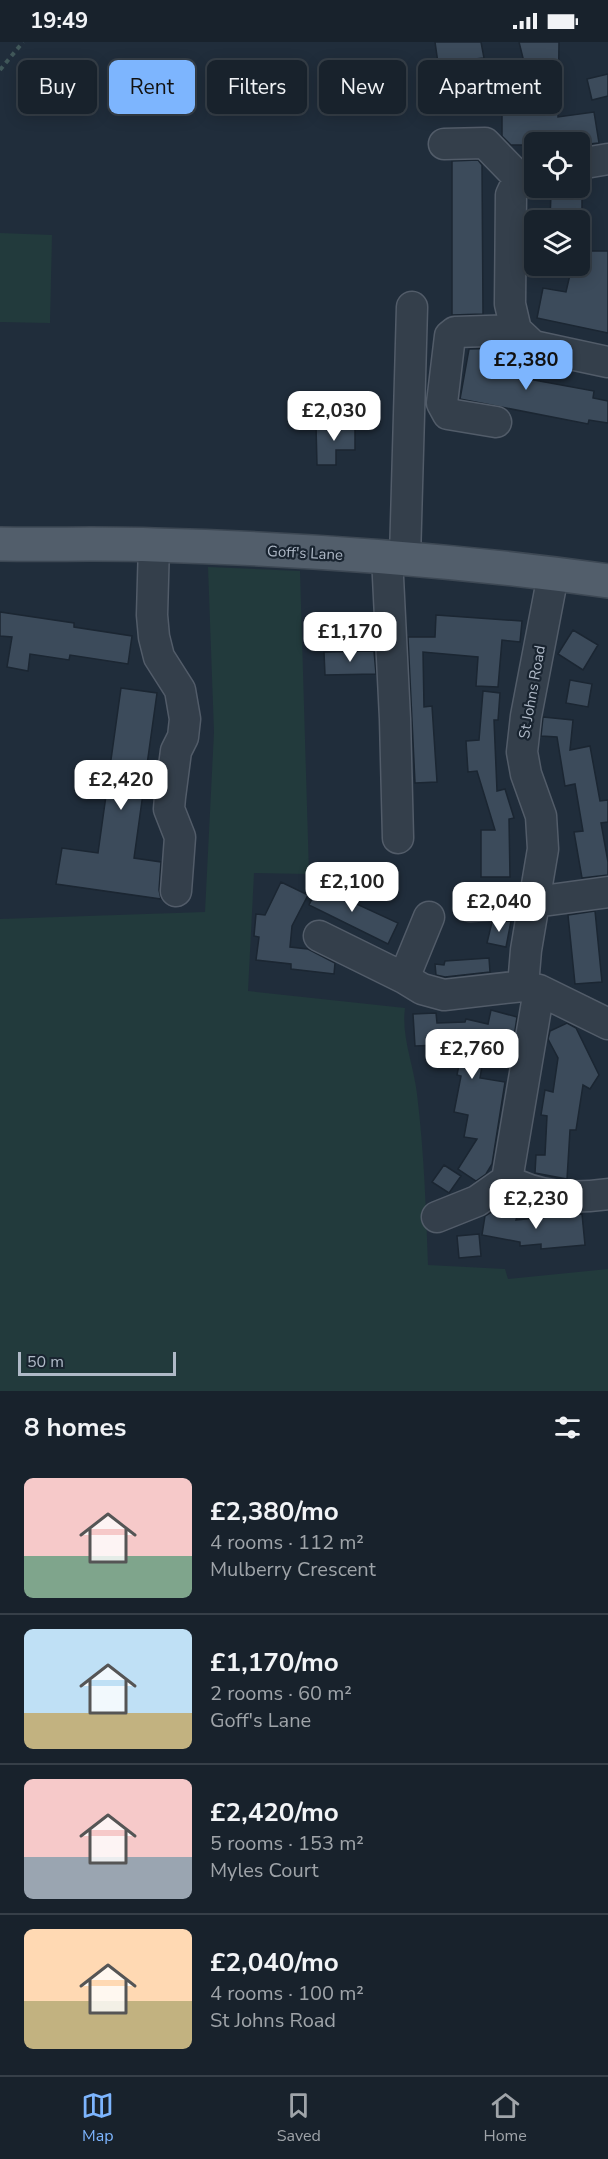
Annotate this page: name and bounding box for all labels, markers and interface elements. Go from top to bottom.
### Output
text: 19:49 [30,6,88,36]
chip: Buy [18,60,97,114]
chip: Rent [109,60,195,114]
chip: Filters [207,60,307,114]
chip: New [319,60,406,114]
chip: Apartment [418,60,562,114]
map controls [524,132,590,276]
button: locate [524,132,590,198]
button: layers [524,210,590,276]
pin: £2,380 [477,340,575,391]
text: £2,380 [494,346,558,373]
pin: £2,030 [285,391,383,442]
text: £2,030 [302,397,366,424]
street label: Goff's Lane [267,541,343,565]
pin: £1,170 [301,612,399,663]
text: £1,170 [318,618,382,645]
street label: St Johns Road [514,644,550,740]
pin: £2,420 [72,760,170,811]
text: £2,420 [89,766,153,793]
pin: £2,100 [303,862,401,913]
text: £2,100 [320,868,384,895]
pin: £2,040 [450,882,548,933]
text: £2,040 [467,888,531,915]
pin: £2,760 [423,1029,521,1080]
text: £2,760 [440,1035,504,1062]
pin: £2,230 [487,1179,585,1230]
text: £2,230 [504,1185,568,1212]
scale bar [18,1349,176,1376]
text: 50 m [27,1351,64,1373]
text: 8 homes [24,1410,126,1445]
icon: filters [551,1411,584,1444]
text: £2,380/mo [210,1494,339,1529]
icon: home [72,1502,144,1574]
text: 4 rooms · 112 m² [210,1529,364,1556]
text: Mulberry Crescent [210,1556,376,1583]
text: £1,170/mo [210,1645,339,1680]
icon: home [72,1653,144,1725]
text: 2 rooms · 60 m² [210,1680,352,1707]
text: Goff's Lane [210,1707,311,1734]
text: £2,420/mo [210,1795,339,1830]
icon: home [72,1803,144,1875]
text: 5 rooms · 153 m² [210,1830,364,1857]
text: Myles Court [210,1857,318,1884]
text: £2,040/mo [210,1945,339,1980]
icon: home [72,1953,144,2025]
text: 4 rooms · 100 m² [210,1980,364,2007]
text: St Johns Road [210,2007,336,2034]
tab: Map [81,2089,114,2147]
tab: Saved [277,2089,321,2147]
tab: Home [483,2089,527,2147]

